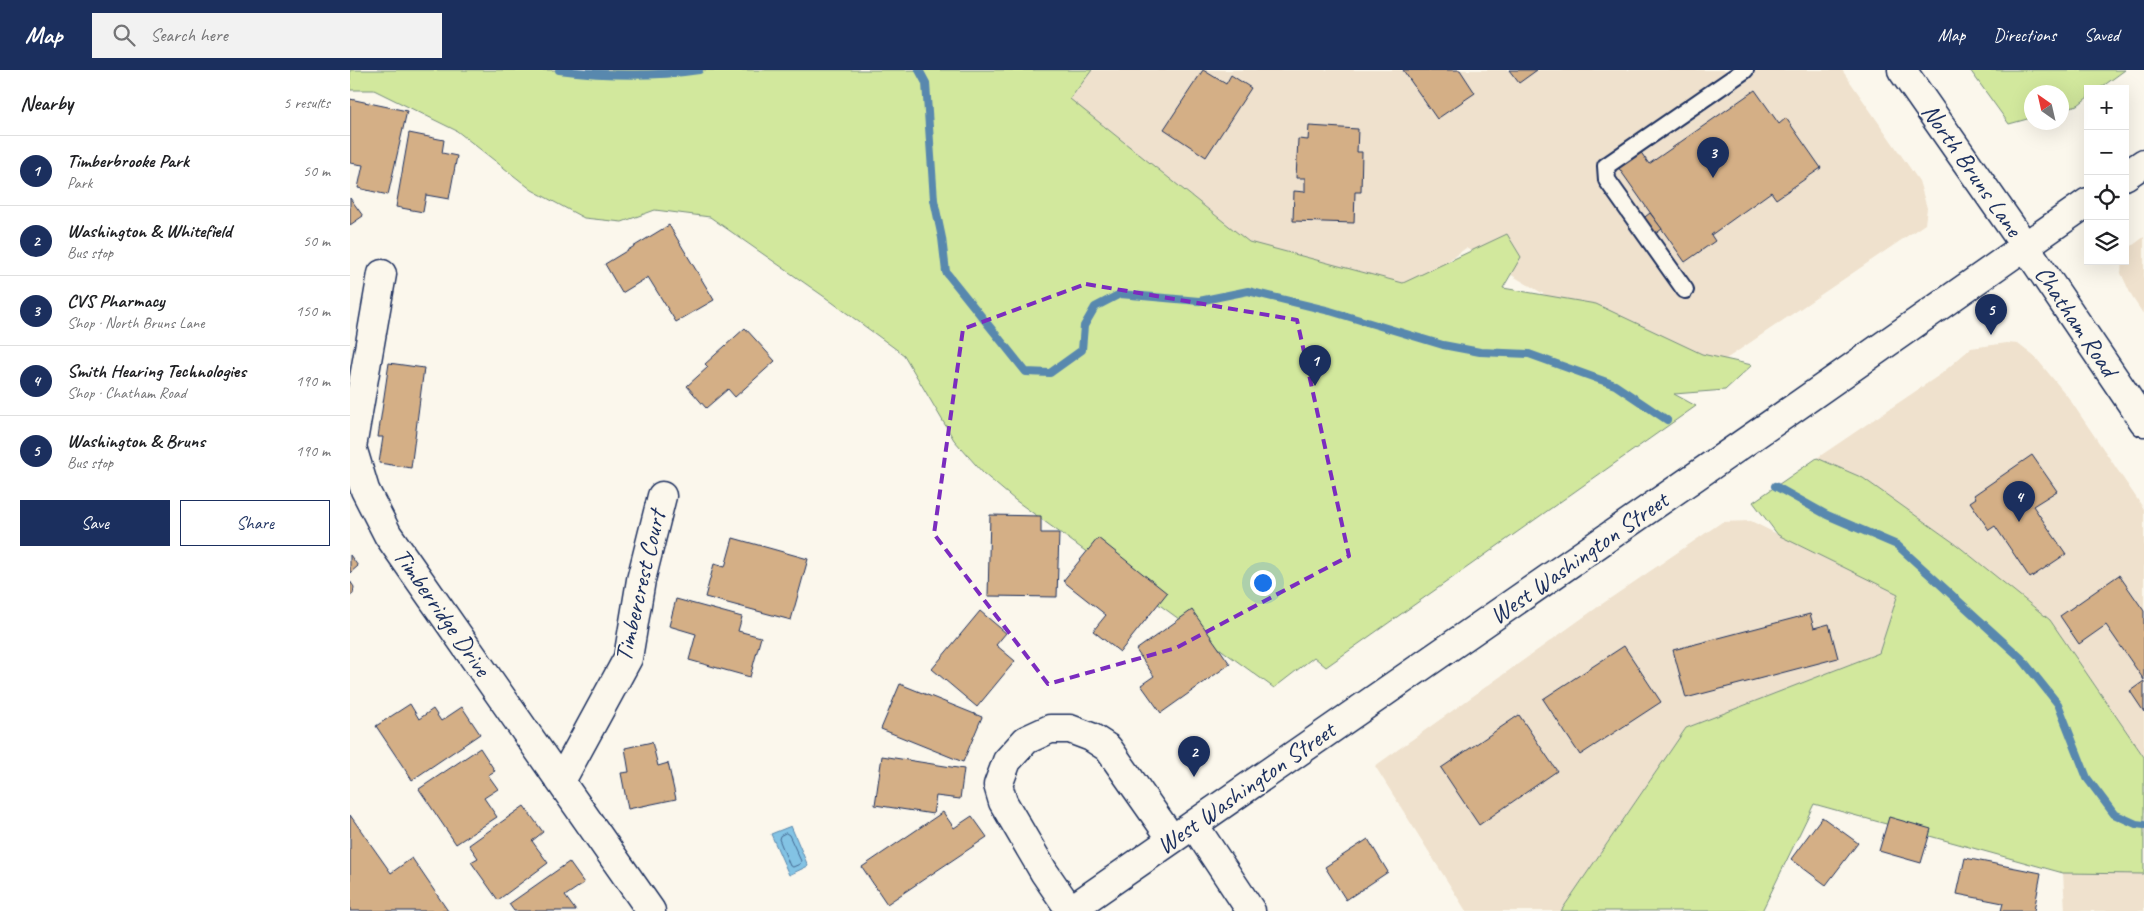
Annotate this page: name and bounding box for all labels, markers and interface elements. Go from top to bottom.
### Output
search box [92,13,442,58]
text: Map [25,20,62,50]
icon: search [110,21,138,49]
text: Search here [150,23,228,47]
text: Map [1938,24,1965,46]
text: Directions [1993,24,2056,46]
text: Saved [2084,24,2119,46]
north arrow [2024,85,2069,130]
map controls [2084,85,2129,265]
button: + [2084,85,2129,130]
text: Nearby [20,90,73,116]
text: 5 results [283,93,330,113]
street label: North Bruns Lane [1914,97,2031,244]
button: − [2084,130,2129,175]
pin: 3 [1697,137,1729,178]
text: Timberbrooke Park [67,149,189,173]
text: 1 [32,161,40,181]
text: 50 m [303,161,330,181]
text: Park [67,173,92,193]
button: locate [2084,175,2129,220]
text: Washington & Whitefield [67,219,231,243]
button: layers [2084,220,2129,265]
text: 2 [32,231,40,251]
text: 50 m [303,231,330,251]
text: Bus stop [67,243,113,263]
street label: Chatham Road [2027,259,2127,386]
text: CVS Pharmacy [67,289,165,313]
pin: 5 [1975,294,2007,335]
text: 3 [32,301,40,321]
text: 150 m [296,301,330,321]
text: Shop · North Bruns Lane [67,313,204,333]
pin: 1 [1299,345,1331,386]
text: Smith Hearing Technologies [67,359,246,383]
text: 4 [32,371,40,391]
text: 190 m [296,371,330,391]
text: Shop · Chatham Road [67,383,186,403]
text: Washington & Bruns [67,429,205,453]
text: 5 [33,441,39,461]
text: 190 m [296,441,330,461]
text: Bus stop [67,453,113,473]
pin: 4 [2003,481,2035,522]
street label: West Washington Street [1484,483,1677,631]
button: Save [20,500,170,546]
button: Share [180,500,330,546]
street label: Timbercrest Court [607,504,674,665]
street label: Timberridge Drive [386,542,499,684]
your location [1250,570,1276,596]
street label: West Washington Street [1151,713,1344,861]
pin: 2 [1178,736,1210,777]

